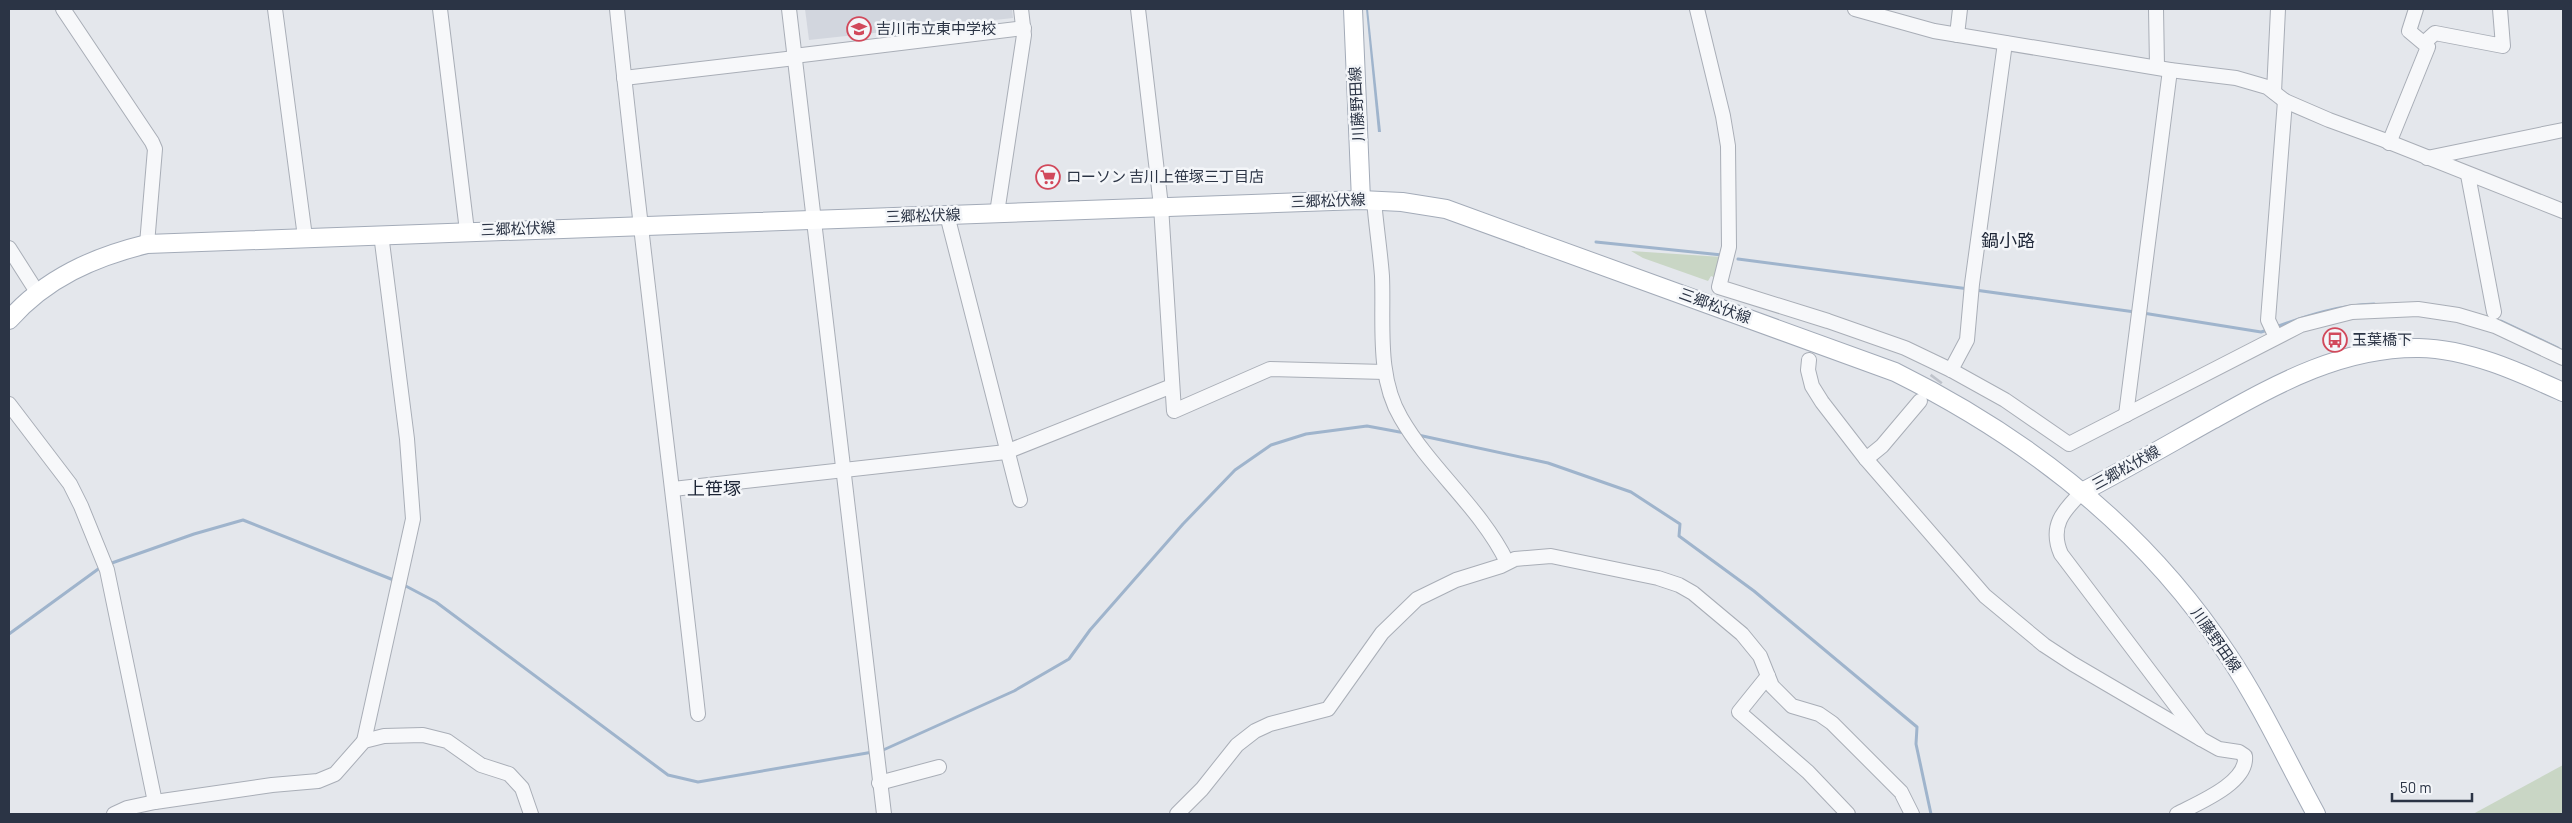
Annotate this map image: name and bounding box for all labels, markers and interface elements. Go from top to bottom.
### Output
school or university icon: 吉川市立東中学校 [846,16,872,42]
place label: 吉川市立東中学校 [876,19,996,37]
street label: 川藤野田線 [1345,66,1367,142]
supermarket icon: ローソン 吉川上笹塚三丁目店 [1035,164,1061,190]
place label: ローソン 吉川上笹塚三丁目店 [1066,167,1264,185]
street label: 三郷松伏線 [1290,190,1366,210]
street label: 三郷松伏線 [885,205,961,225]
street label: 三郷松伏線 [480,218,556,238]
district label: 鍋小路 [1981,229,2035,251]
street label: 三郷松伏線 [1677,284,1754,326]
bus stop icon: 玉葉橋下 [2322,327,2348,353]
place label: 玉葉橋下 [2352,330,2412,348]
street label: 三郷松伏線 [2088,441,2163,493]
district label: 上笹塚 [687,477,741,499]
street label: 川藤野田線 [2188,604,2246,675]
scale bar [2392,770,2472,802]
text: 50 m [2400,778,2432,796]

